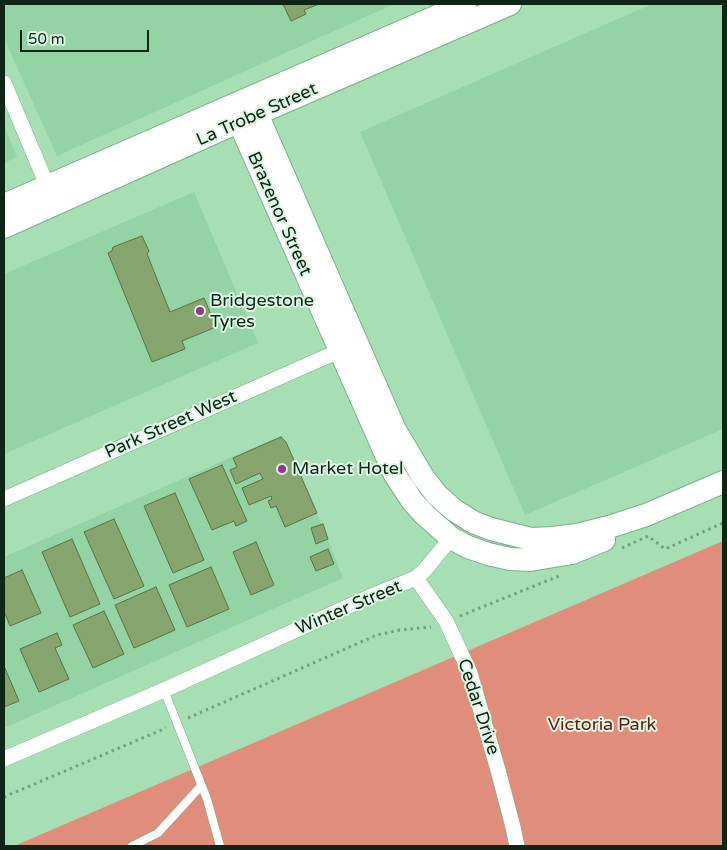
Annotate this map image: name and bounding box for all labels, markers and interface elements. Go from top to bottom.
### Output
scale bar [22,20,151,52]
text: 50 m [28,30,65,48]
street label: La Trobe Street [193,79,321,151]
street label: Brazenor Street [242,149,316,279]
place label: Bridgestone Tyres [210,290,314,332]
marker: Bridgestone Tyres [194,305,206,317]
street label: Park Street West [102,386,240,464]
place label: Market Hotel [292,458,403,480]
marker: Market Hotel [276,463,288,475]
street label: Winter Street [293,576,405,640]
street label: Cedar Drive [452,656,504,758]
park label: Victoria Park [548,714,656,736]

